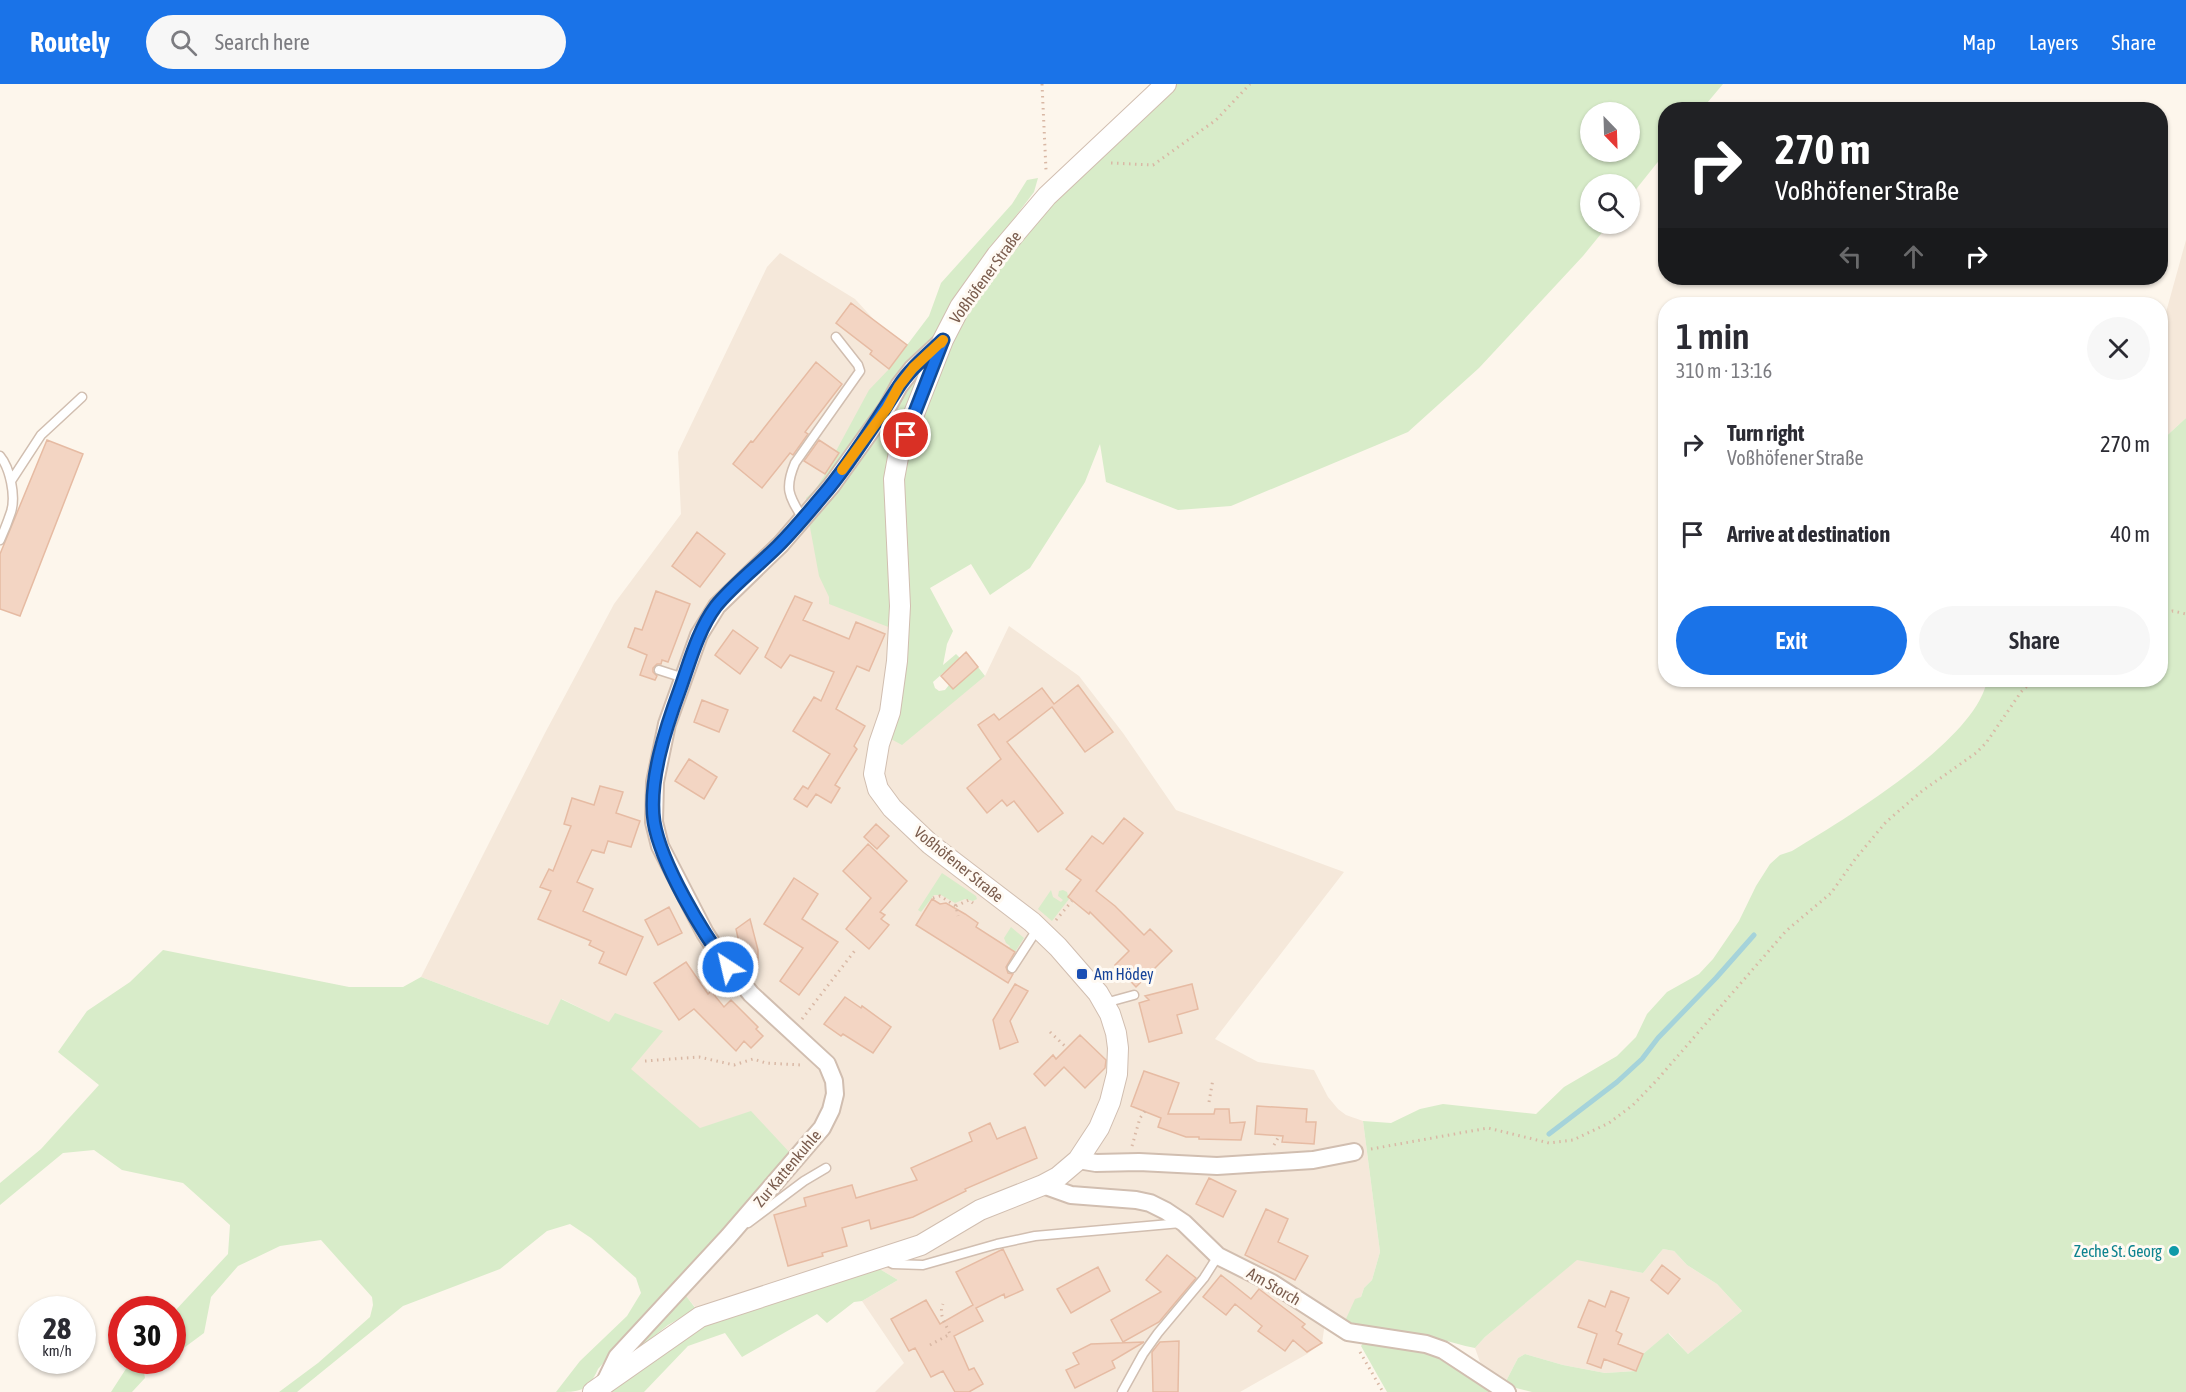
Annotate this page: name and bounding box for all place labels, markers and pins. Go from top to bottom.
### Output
pin [880,409,931,460]
place label: Am Hödey [1094,965,1154,984]
marker: Am Hödey [1075,967,1089,981]
place label: Zeche St. Georg [2074,1242,2162,1261]
marker: Zeche St. Georg [2167,1244,2181,1258]

